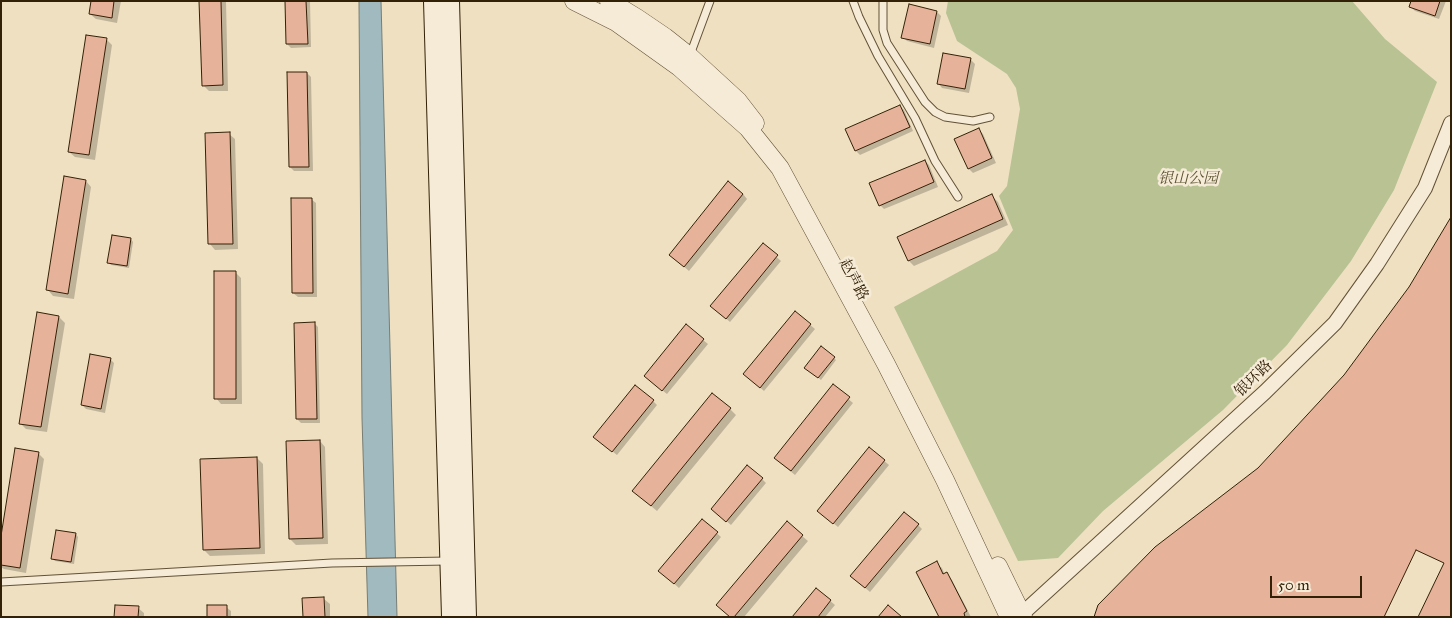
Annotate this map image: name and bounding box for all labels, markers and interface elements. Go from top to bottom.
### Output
park label: 银山公园 [1158,170,1218,188]
street label: 赵声路 [834,256,872,304]
street label: 银环路 [1232,357,1276,401]
scale bar [1272,566,1364,598]
text: 50 m [1278,576,1310,594]

